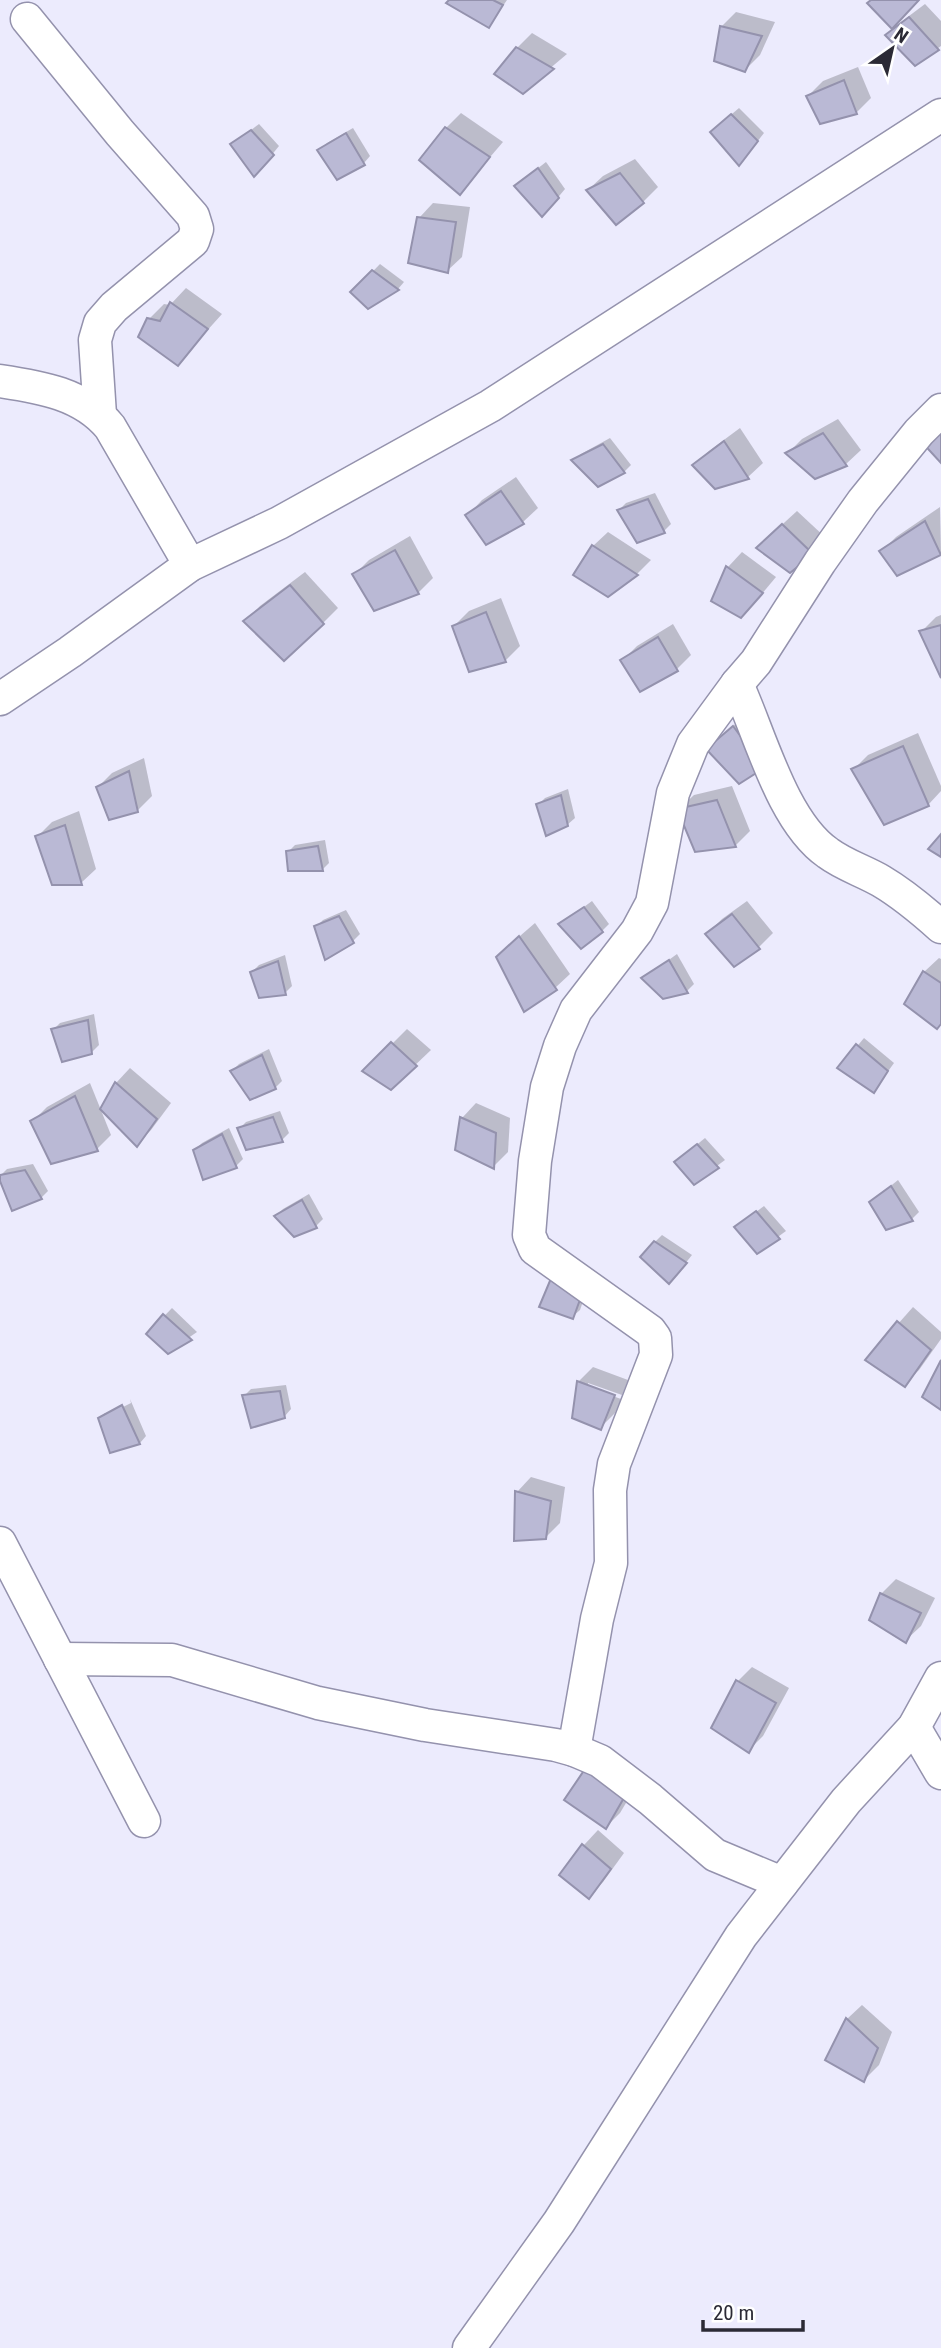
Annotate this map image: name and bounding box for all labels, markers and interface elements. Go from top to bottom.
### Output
north arrow [857,14,927,84]
text: N [890,23,912,48]
scale bar [703,2288,803,2332]
text: 20 m [713,2301,754,2325]

